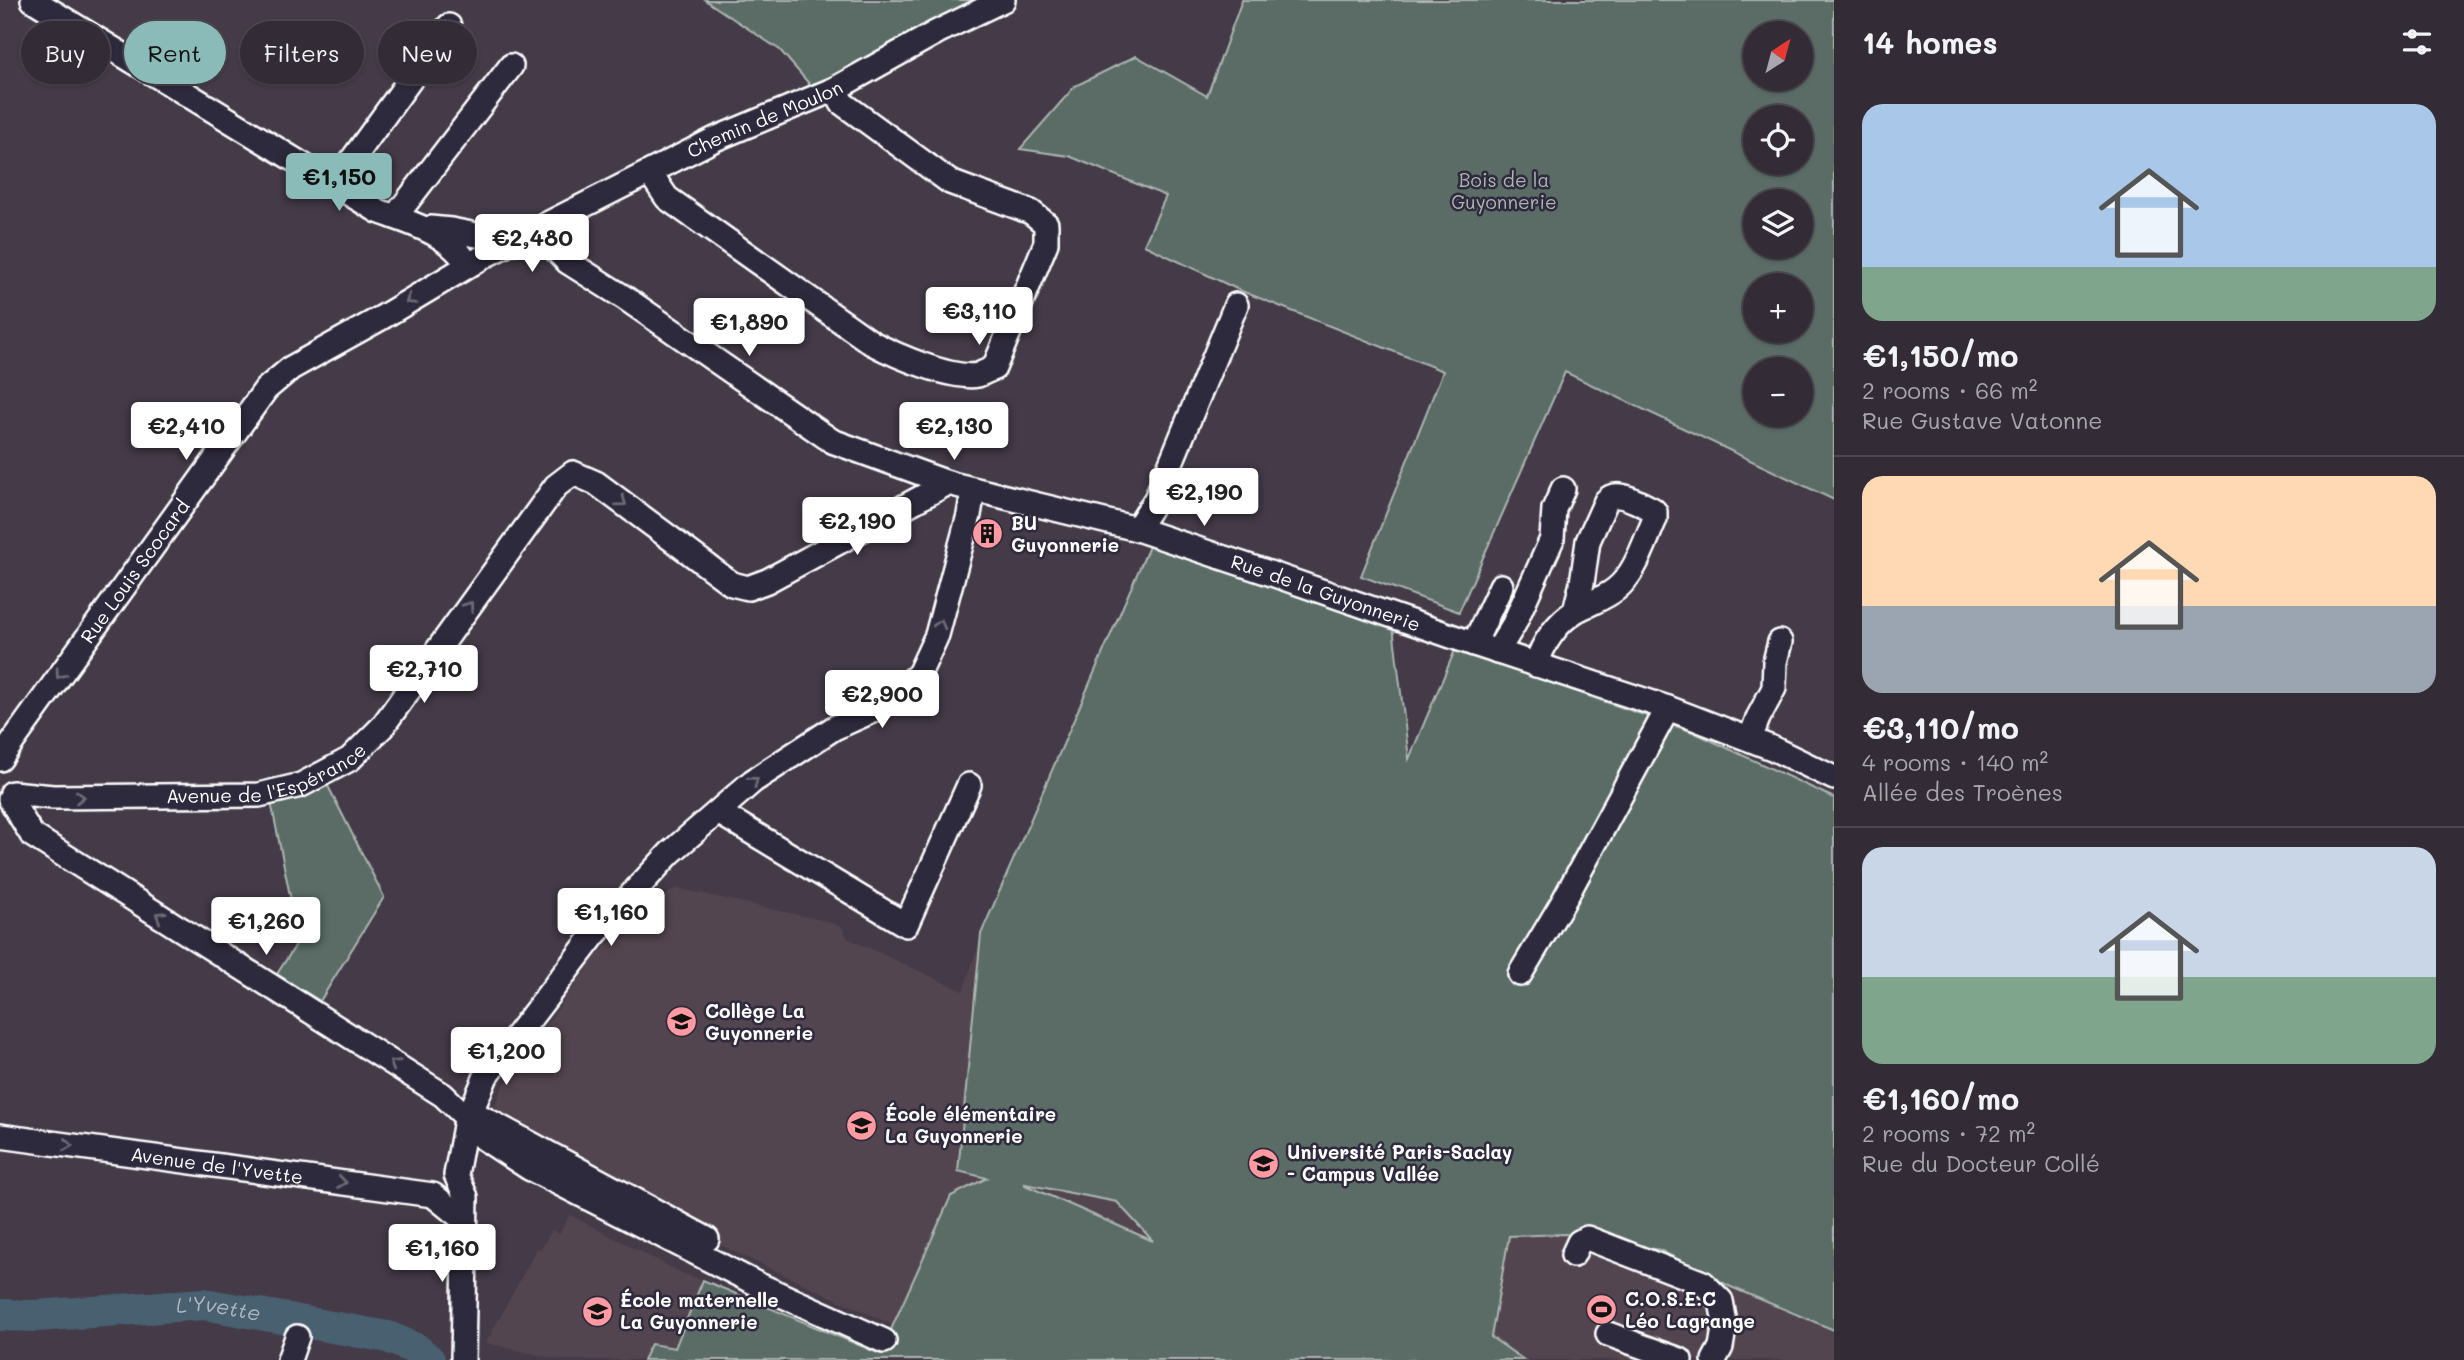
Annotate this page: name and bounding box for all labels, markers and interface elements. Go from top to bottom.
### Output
chip: Buy [21,21,110,84]
chip: Rent [124,21,226,84]
chip: Filters [240,21,364,84]
chip: New [378,21,477,84]
north arrow [1743,21,1813,91]
map controls [1743,21,1813,427]
text: 14 homes [1862,22,1998,62]
icon: filters [2398,23,2436,61]
street label: Chemin de Moulon [682,74,847,163]
button: locate [1743,105,1813,175]
icon: home [2086,150,2212,276]
pin: €1,150 [282,154,396,213]
text: €1,150 [302,161,376,191]
park label: Bois de la Guyonnerie [1451,167,1557,214]
button: layers [1743,189,1813,259]
pin: €2,480 [475,215,589,274]
text: €2,480 [491,222,573,252]
button: + [1743,273,1813,343]
pin: €3,110 [922,288,1036,347]
one-way arrow [405,292,418,305]
text: €3,110 [942,295,1016,325]
pin: €1,890 [692,298,806,358]
text: €1,890 [710,306,788,336]
text: €1,150/mo [1862,335,2018,375]
button: − [1743,357,1813,427]
text: 2 rooms · 66 m² [1862,375,2037,405]
pin: €2,410 [129,402,243,462]
pin: €2,130 [897,402,1011,462]
text: Rue Gustave Vatonne [1862,405,2103,435]
text: €2,410 [147,410,225,440]
text: €2,130 [915,410,993,440]
pin: €2,190 [1147,468,1261,528]
text: €2,190 [1165,476,1243,506]
street label: Rue Louis Scocard [74,494,195,648]
one-way arrow [614,494,627,507]
pin: €2,190 [800,498,914,557]
text: €2,190 [818,505,896,535]
place label: BU Guyonnerie [1011,510,1119,557]
building icon: BU Guyonnerie [971,517,1005,551]
icon: home [2086,522,2212,648]
street label: Rue de la Guyonnerie [1228,548,1424,636]
one-way arrow [461,601,473,614]
one-way arrow [931,618,946,630]
pin: €2,710 [367,646,481,705]
text: €2,710 [386,653,462,683]
one-way arrow [56,666,68,679]
pin: €2,900 [825,670,939,730]
text: €2,900 [841,678,923,708]
text: €3,110/mo [1862,707,2019,747]
street label: Avenue de l'Espérance [166,737,371,808]
text: 4 rooms · 140 m² [1862,747,2048,777]
one-way arrow [746,777,759,789]
text: Allée des Troènes [1862,777,2063,807]
one-way arrow [75,789,86,805]
pin: €1,160 [554,888,668,948]
icon: home [2086,893,2212,1019]
text: €1,160 [574,896,648,926]
pin: €1,260 [209,898,323,957]
text: €1,260 [227,905,305,935]
one-way arrow [155,912,168,925]
place label: Collège La Guyonnerie [705,998,813,1045]
school or university icon: Collège La Guyonnerie [665,1005,699,1039]
pin: €1,200 [449,1028,563,1087]
text: €1,200 [467,1035,545,1065]
one-way arrow [389,1059,402,1072]
text: €1,160/mo [1862,1078,2019,1118]
place label: École élémentaire La Guyonnerie [885,1101,1056,1148]
school or university icon: École élémentaire La Guyonnerie [845,1108,879,1142]
text: 2 rooms · 72 m² [1862,1118,2035,1148]
one-way arrow [62,1138,73,1153]
place label: Université Paris-Saclay - Campus Vallée [1287,1139,1512,1186]
street label: Avenue de l'Yvette [129,1141,305,1189]
school or university icon: Université Paris-Saclay - Campus Vallée [1247,1146,1281,1180]
text: Rue du Docteur Collé [1862,1148,2100,1178]
one-way arrow [336,1175,348,1190]
pin: €1,160 [385,1224,499,1284]
text: €1,160 [405,1232,479,1262]
place label: C.O.S.E.C Léo Lagrange [1625,1286,1755,1333]
place label: École maternelle La Guyonnerie [620,1287,779,1334]
water label: L'Yvette [175,1289,263,1326]
sports icon: C.O.S.E.C Léo Lagrange [1585,1293,1619,1327]
school or university icon: École maternelle La Guyonnerie [580,1294,614,1328]

